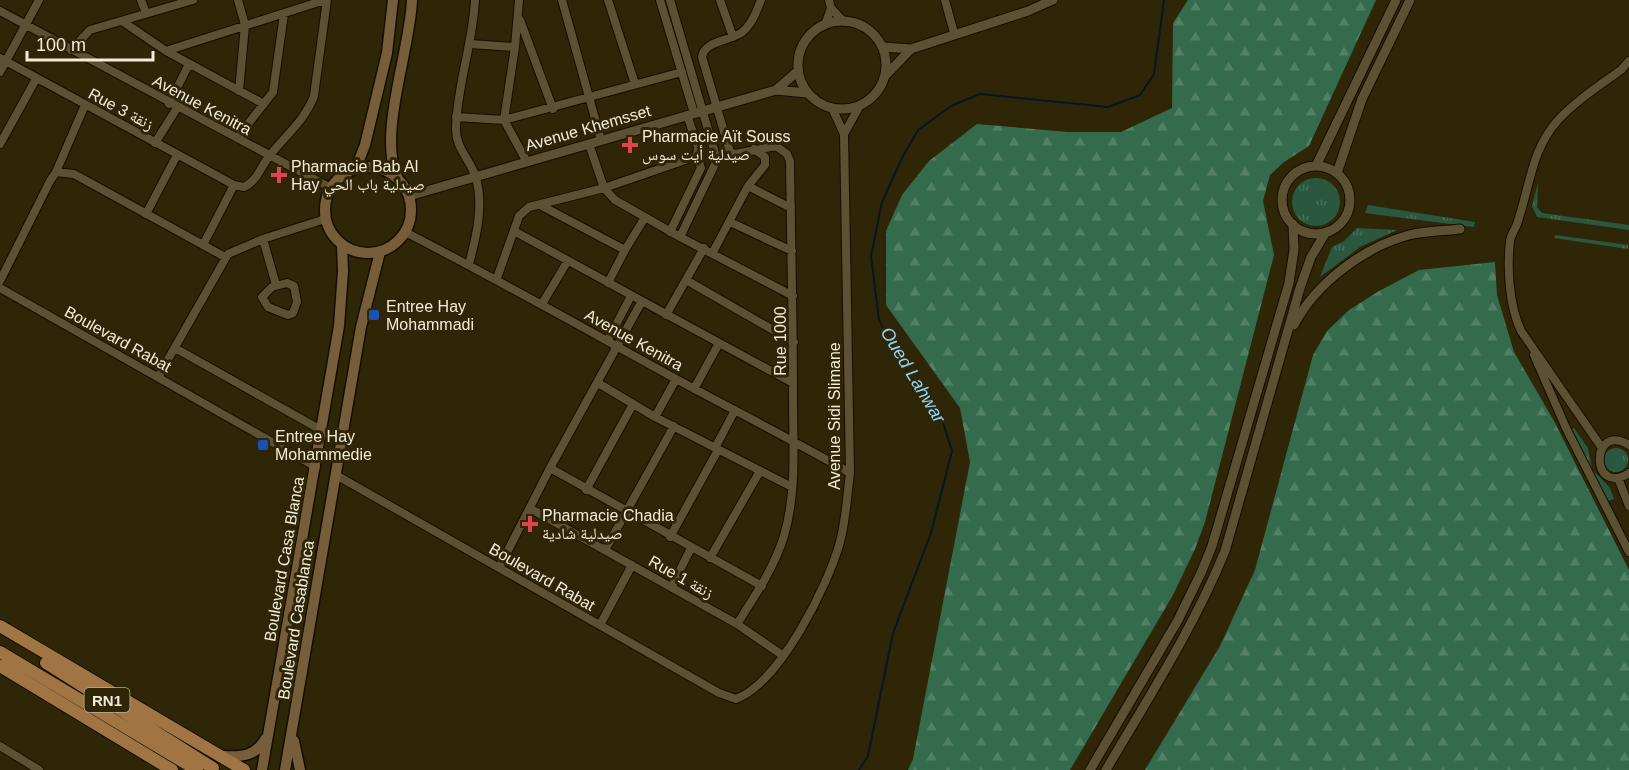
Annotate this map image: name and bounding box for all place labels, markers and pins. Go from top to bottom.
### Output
place label: Pharmacie Aït Souss صيدلية أيت سوس [642,128,791,165]
marker: Pharmacie Aït Souss صيدلية أيت سوس [623,138,637,152]
place label: Pharmacie Bab Al Hay صيدلية باب الحي [291,158,425,197]
marker: Pharmacie Bab Al Hay صيدلية باب الحي [272,168,286,182]
place label: Entree Hay Mohammadi [386,298,474,333]
marker: Entree Hay Mohammadi [367,308,381,322]
place label: Entree Hay Mohammedie [275,428,372,463]
marker: Entree Hay Mohammedie [256,438,270,452]
place label: Pharmacie Chadia صيدلية شادية [542,507,674,542]
marker: Pharmacie Chadia صيدلية شادية [523,517,537,531]

